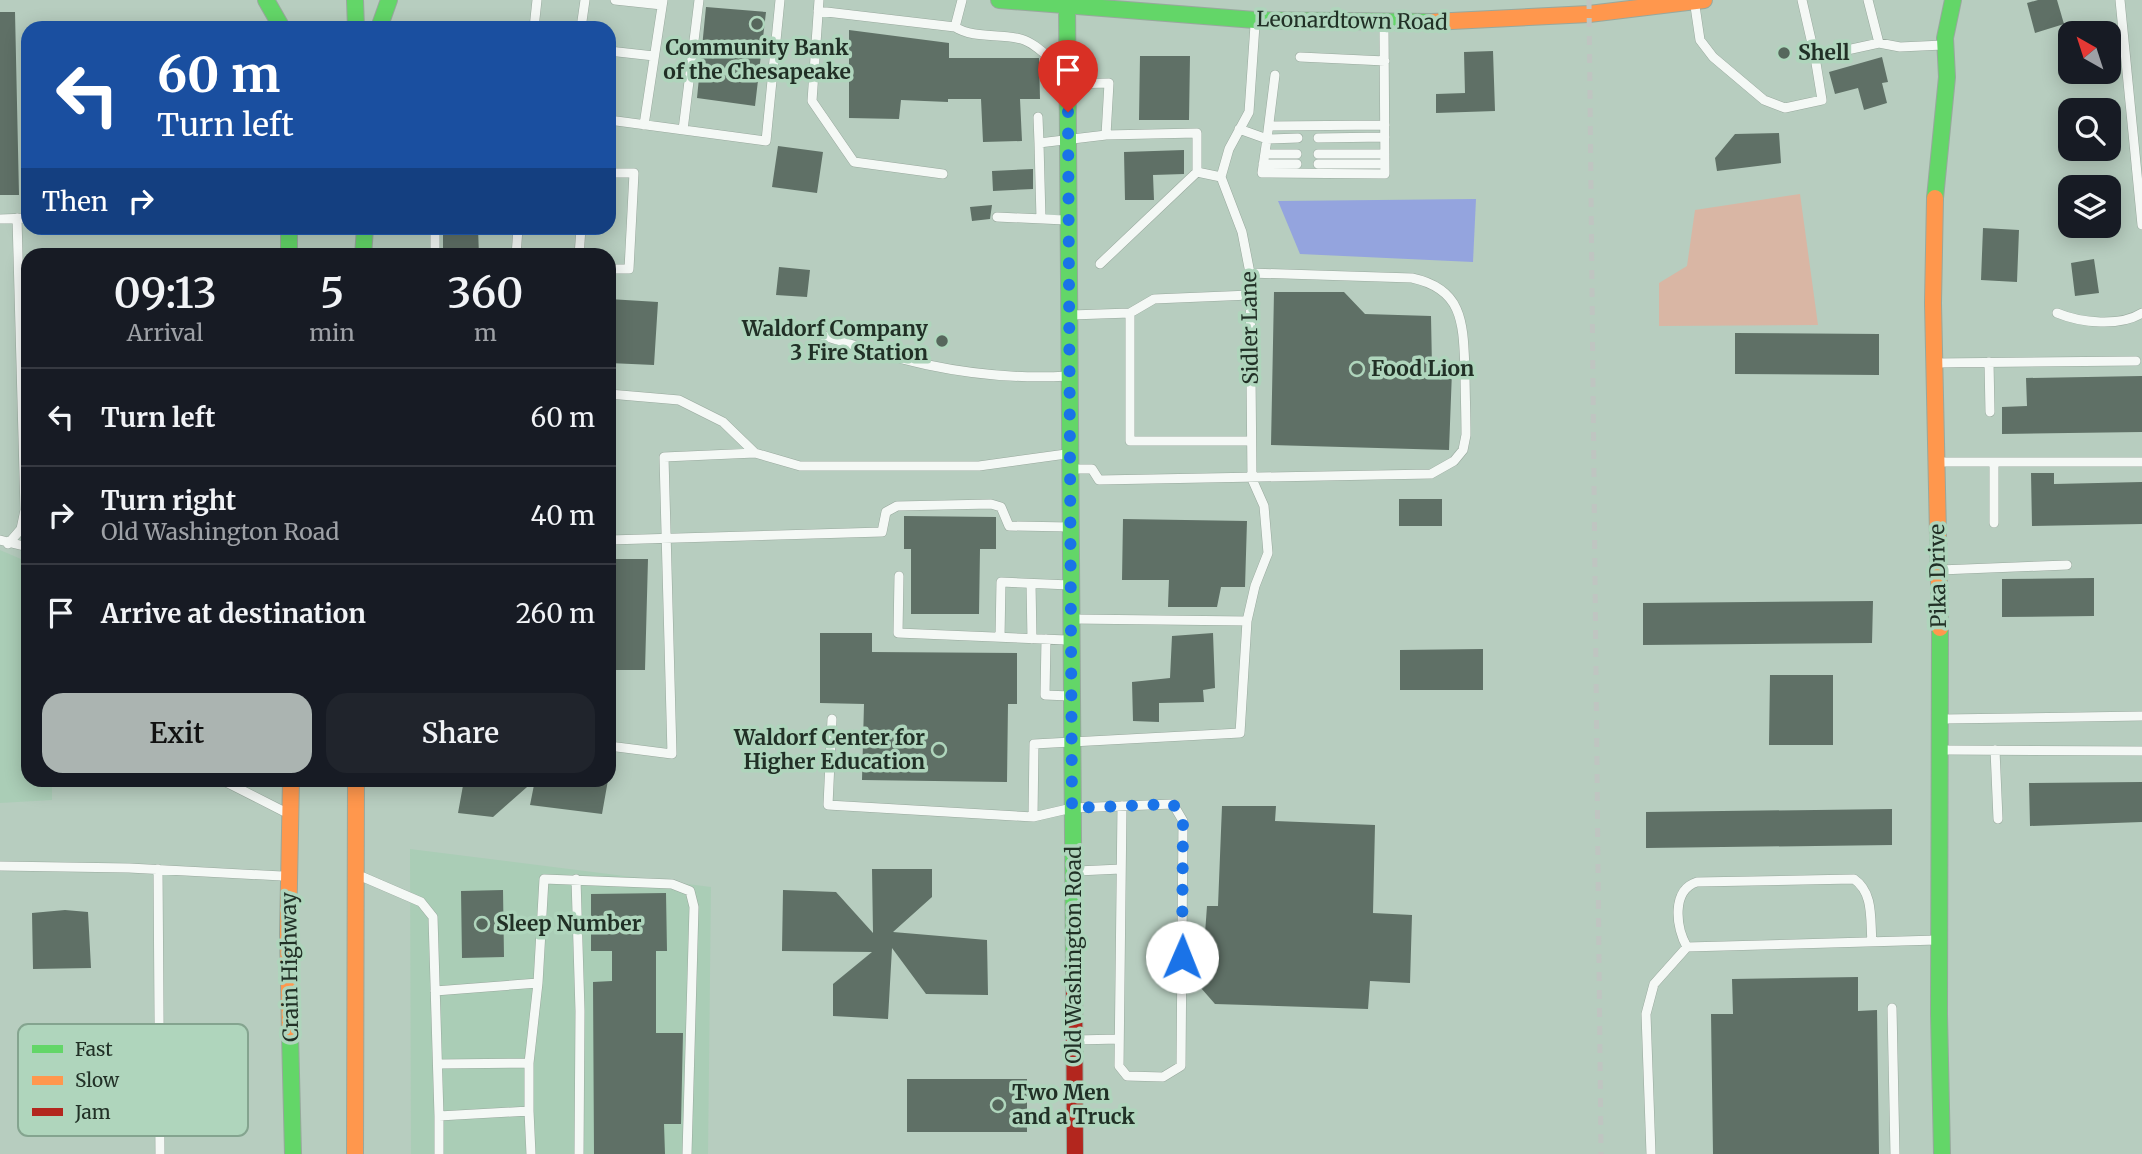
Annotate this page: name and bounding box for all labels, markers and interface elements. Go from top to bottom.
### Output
street label: Leonardtown Road [1256,5,1448,36]
marker: Community Bank of the Chesapeake [749,16,765,32]
north arrow [2058,21,2121,84]
map controls [2058,21,2121,238]
place label: Community Bank of the Chesapeake [663,34,851,85]
place label: Shell [1798,39,1850,66]
pin [1038,40,1098,112]
text: 60 m [157,44,280,105]
marker: Shell [1776,45,1792,61]
icon: left [42,49,133,140]
icon: arrive [1049,51,1087,89]
button: search [2058,98,2121,161]
text: Turn left [157,105,294,145]
button: layers [2058,175,2121,238]
icon: right [122,182,160,220]
text: Then [42,185,108,218]
text: 09:13 [113,267,217,319]
text: 5 [320,267,344,319]
text: 360 [447,267,523,319]
street label: Sidler Lane [1235,271,1264,385]
place label: Waldorf Company 3 Fire Station [741,315,929,366]
text: Arrival [127,318,203,347]
text: min [309,318,355,347]
text: m [474,318,497,347]
marker: Waldorf Company 3 Fire Station [934,333,950,349]
place label: Food Lion [1371,355,1474,382]
marker: Food Lion [1349,361,1365,377]
icon: left [42,398,80,436]
text: Turn left [101,401,215,434]
text: 60 m [531,401,595,434]
text: Turn right [101,484,236,517]
icon: right [42,496,80,534]
text: 40 m [531,499,595,532]
text: Old Washington Road [101,517,339,546]
street label: Pika Drive [1923,524,1952,628]
icon: arrive [42,594,80,632]
text: Arrive at destination [101,597,366,630]
text: 260 m [516,597,595,630]
button: Exit [42,693,312,773]
button: Share [326,693,595,773]
place label: Waldorf Center for Higher Education [733,724,925,775]
marker: Waldorf Center for Higher Education [931,742,947,758]
street label: Old Washington Road [1060,846,1087,1064]
street label: Crain Highway [275,891,304,1042]
place label: Sleep Number [496,910,642,937]
marker: Sleep Number [474,916,490,932]
position arrow [1145,920,1219,994]
legend [18,1024,248,1136]
text: Fast [75,1037,113,1061]
text: Slow [75,1068,120,1092]
place label: Two Men and a Truck [1012,1079,1135,1130]
marker: Two Men and a Truck [990,1097,1006,1113]
text: Jam [74,1100,111,1124]

